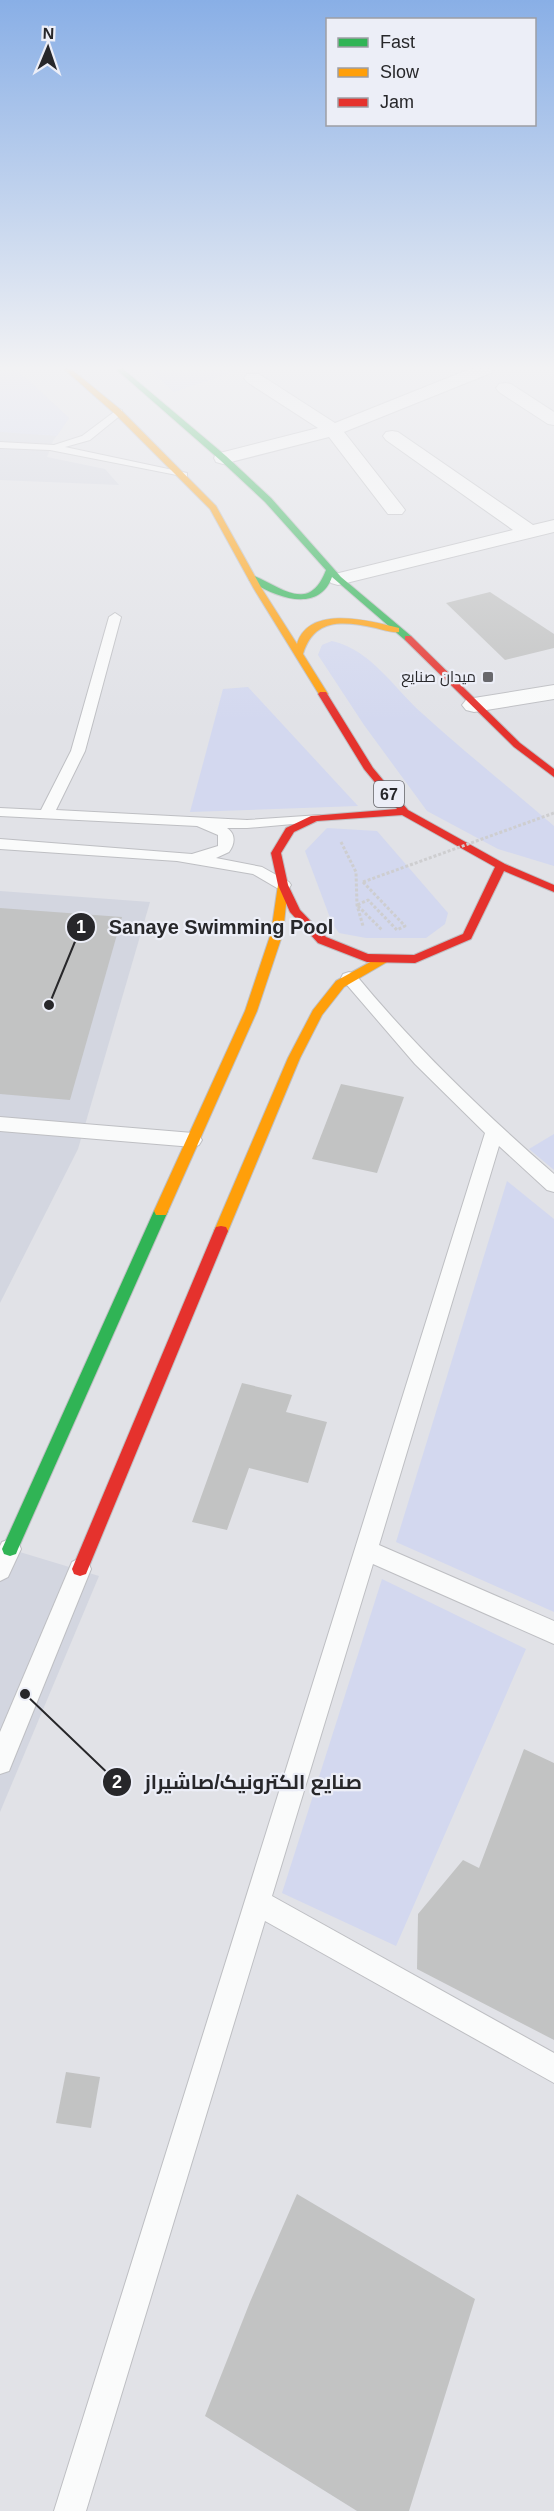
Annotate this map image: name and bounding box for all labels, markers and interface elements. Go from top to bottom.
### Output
north arrow [18,18,78,78]
legend [326,18,536,126]
text: N [42,25,55,42]
text: Fast [380,32,415,52]
text: Slow [380,62,420,82]
text: Jam [380,92,414,112]
place label: میدان صنایع [401,668,476,688]
marker: میدان صنایع [481,670,495,684]
road number: 67 [374,781,404,807]
callout: Sanaye Swimming Pool [66,908,345,946]
text: Sanaye Swimming Pool [109,916,333,938]
text: 1 [76,917,86,937]
callout: صنایع الکترونیک/صاشیراز [102,1763,374,1801]
text: صنایع الکترونیک/صاشیراز [143,1771,362,1796]
text: 2 [112,1772,122,1792]

